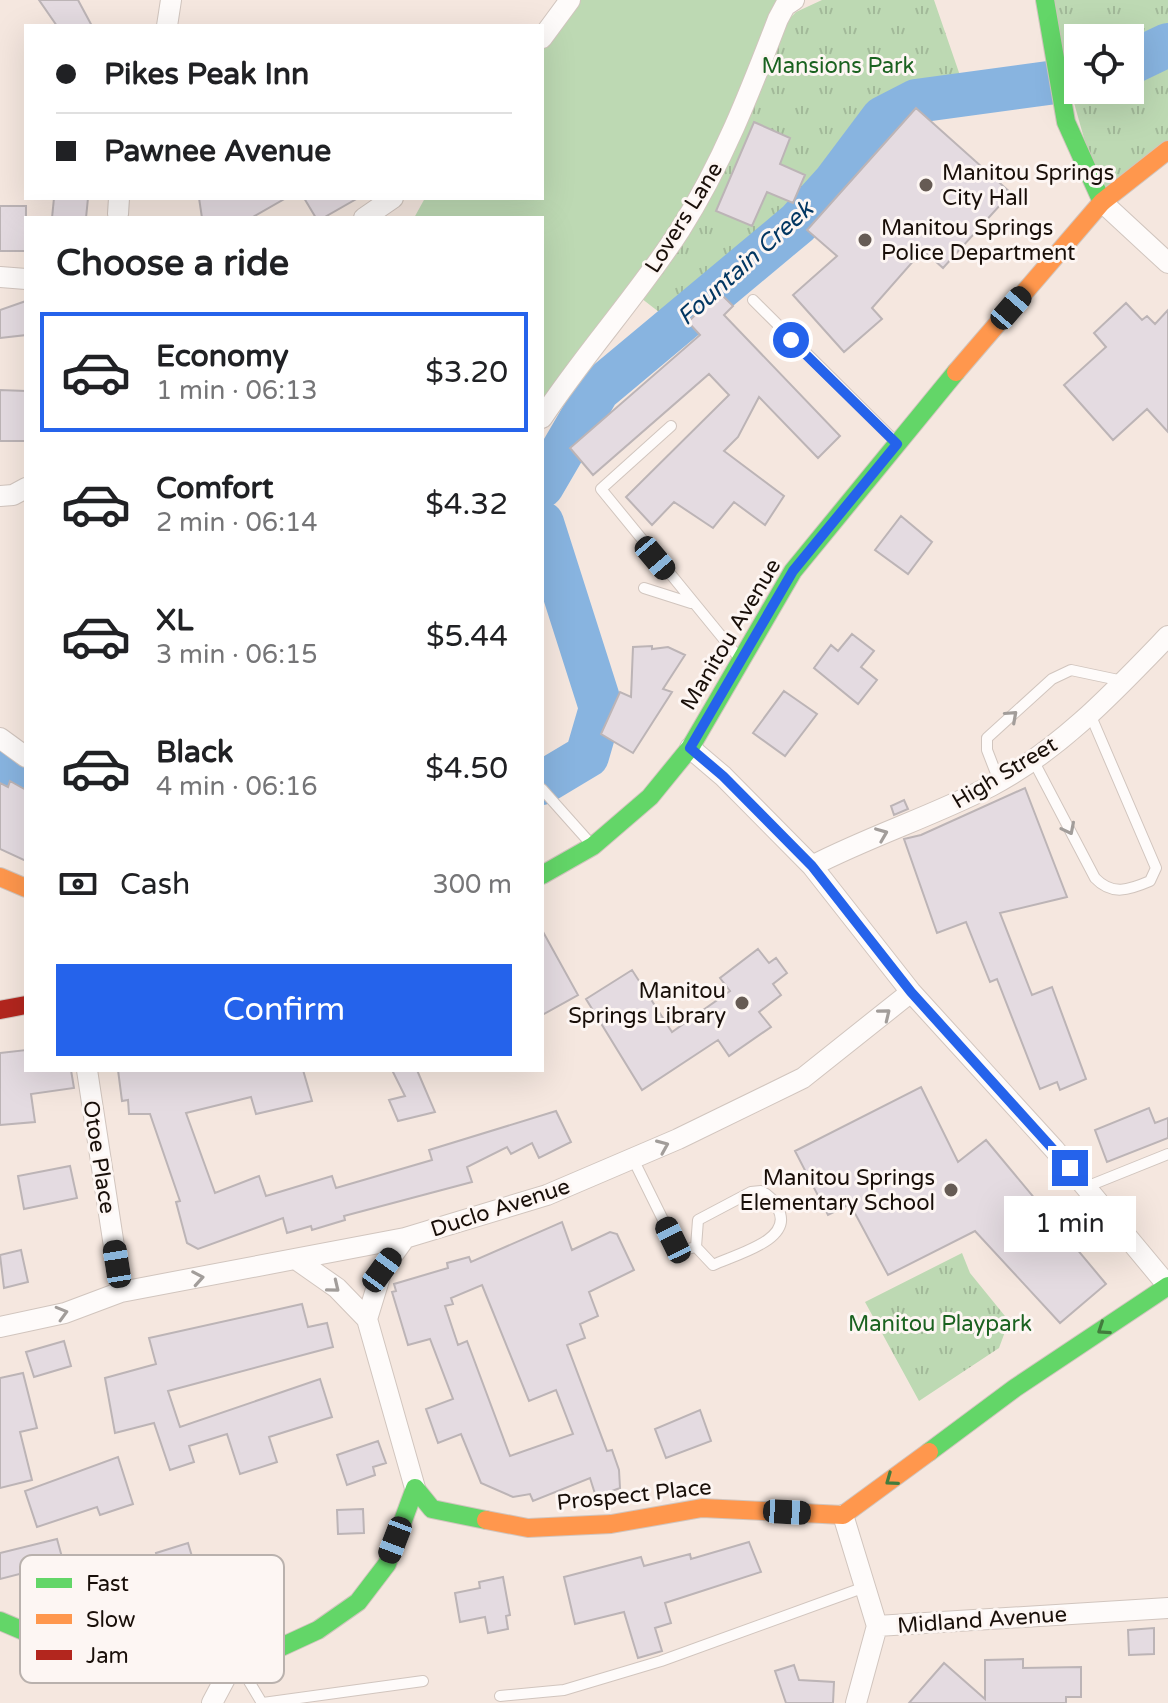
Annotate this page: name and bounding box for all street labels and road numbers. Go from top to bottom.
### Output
street label: Lovers Lane [640,157,728,278]
street label: Manitou Avenue [675,554,786,715]
street label: High Street [947,731,1062,814]
street label: Otoe Place [77,1099,121,1216]
street label: Duclo Avenue [427,1173,573,1243]
street label: Prospect Place [555,1474,713,1516]
street label: Midland Avenue [896,1601,1068,1639]

